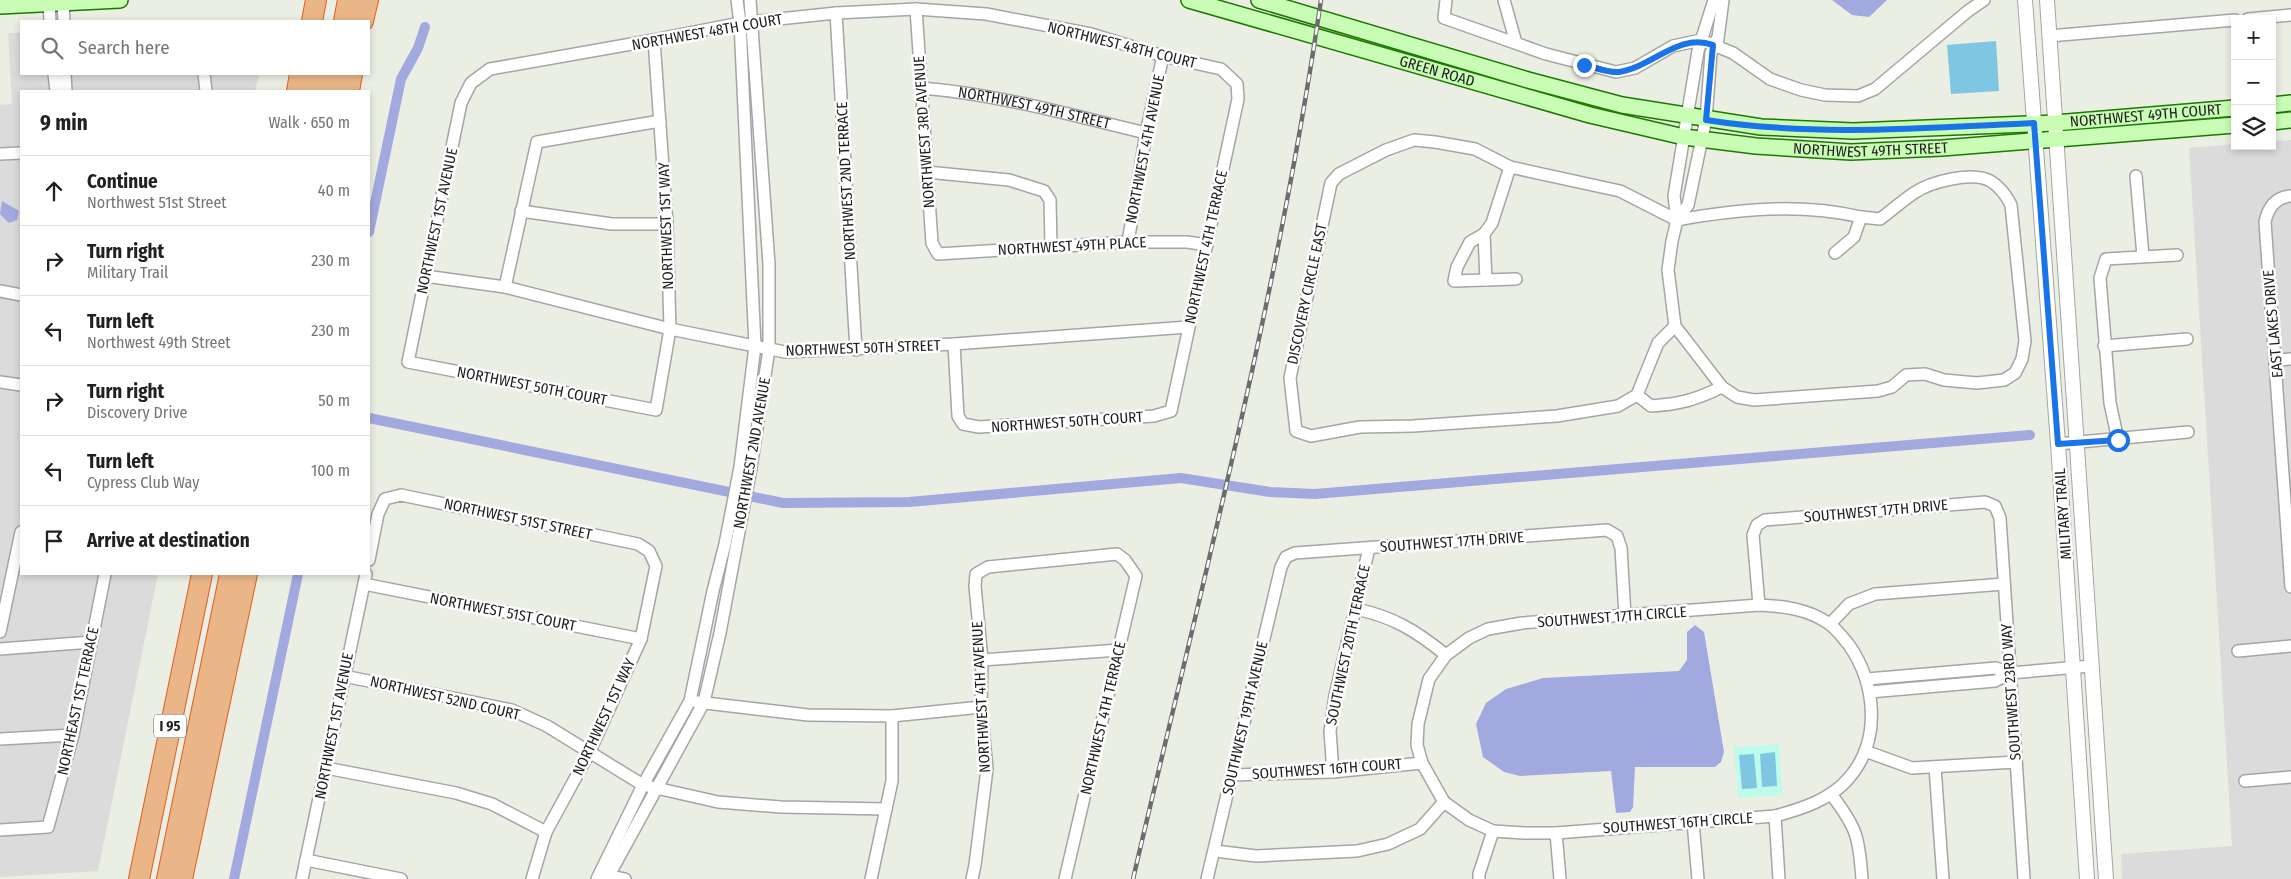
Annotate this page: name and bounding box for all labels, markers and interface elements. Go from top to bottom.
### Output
street label: NORTHWEST 48TH COURT [630,10,784,54]
map controls [2231,15,2276,150]
button: + [2231,15,2276,60]
street label: NORTHWEST 48TH COURT [1046,18,1198,72]
search box [20,20,370,75]
icon: search [38,34,66,62]
text: Search here [78,36,170,59]
street label: GREEN ROAD [1397,52,1477,90]
route end [1573,54,1596,77]
street label: NORTHWEST 3RD AVENUE [910,55,938,209]
button: − [2231,60,2276,105]
street label: NORTHWEST 4TH AVENUE [1122,73,1168,225]
street label: NORTHWEST 49TH STREET [957,83,1112,133]
street label: NORTHWEST 49TH COURT [2069,100,2222,131]
street label: NORTHWEST 2ND TERRACE [833,101,859,261]
button: layers [2231,105,2276,150]
text: 9 min [40,110,88,136]
text: Walk · 650 m [269,113,350,132]
street label: NORTHWEST 49TH STREET [1793,139,1949,161]
street label: NORTHWEST 1ST AVENUE [413,146,461,296]
street label: NORTHWEST 1ST WAY [655,161,677,290]
street label: NORTHWEST 4TH TERRACE [1181,168,1231,326]
text: Continue [87,170,158,193]
icon: ahead [40,177,68,205]
text: 40 m [318,181,350,200]
text: Northwest 51st Street [87,193,227,212]
street label: DISCOVERY CIRCLE EAST [1283,222,1331,366]
street label: NORTHWEST 49TH PLACE [997,233,1147,259]
text: Turn right [87,240,164,263]
icon: right [40,247,68,275]
text: 230 m [311,251,350,270]
text: Military Trail [87,263,168,282]
street label: EAST LAKES DRIVE [2259,269,2287,379]
text: Turn left [87,310,154,333]
icon: left [40,317,68,345]
text: 230 m [311,321,350,340]
text: Northwest 49th Street [87,333,231,352]
street label: NORTHWEST 50TH STREET [785,336,941,360]
street label: NORTHWEST 50TH COURT [456,363,609,409]
street label: NORTHWEST 2ND AVENUE [730,376,774,530]
text: Turn right [87,380,164,403]
icon: right [40,387,68,415]
text: 50 m [318,391,350,410]
text: Discovery Drive [87,403,187,422]
street label: NORTHWEST 50TH COURT [990,408,1144,436]
route start [2107,429,2130,452]
text: Turn left [87,450,154,473]
icon: left [40,457,68,485]
text: 100 m [311,461,350,480]
street label: MILITARY TRAIL [2051,467,2075,560]
text: Cypress Club Way [87,473,199,492]
street label: NORTHWEST 51ST STREET [442,495,594,544]
street label: SOUTHWEST 17TH DRIVE [1803,496,1949,526]
icon: arrive [40,527,68,555]
street label: SOUTHWEST 17TH DRIVE [1379,528,1525,556]
text: Arrive at destination [87,529,250,552]
street label: SOUTHWEST 20TH TERRACE [1322,563,1374,727]
street label: NORTHWEST 51ST COURT [429,589,577,635]
street label: SOUTHWEST 17TH CIRCLE [1537,603,1687,631]
street label: NORTHWEST 4TH AVENUE [968,621,994,773]
street label: SOUTHWEST 23RD WAY [1997,622,2025,761]
street label: NORTHEAST 1ST TERRACE [53,625,103,777]
street label: SOUTHWEST 19TH AVENUE [1219,639,1271,797]
street label: NORTHWEST 4TH TERRACE [1077,640,1129,796]
street label: NORTHWEST 1ST AVENUE [311,651,357,801]
street label: NORTHWEST 1ST WAY [569,655,639,779]
street label: NORTHWEST 52ND COURT [368,672,522,724]
road number: I 95 [154,714,186,738]
street label: SOUTHWEST 16TH COURT [1252,755,1402,783]
street label: SOUTHWEST 16TH CIRCLE [1602,809,1754,837]

